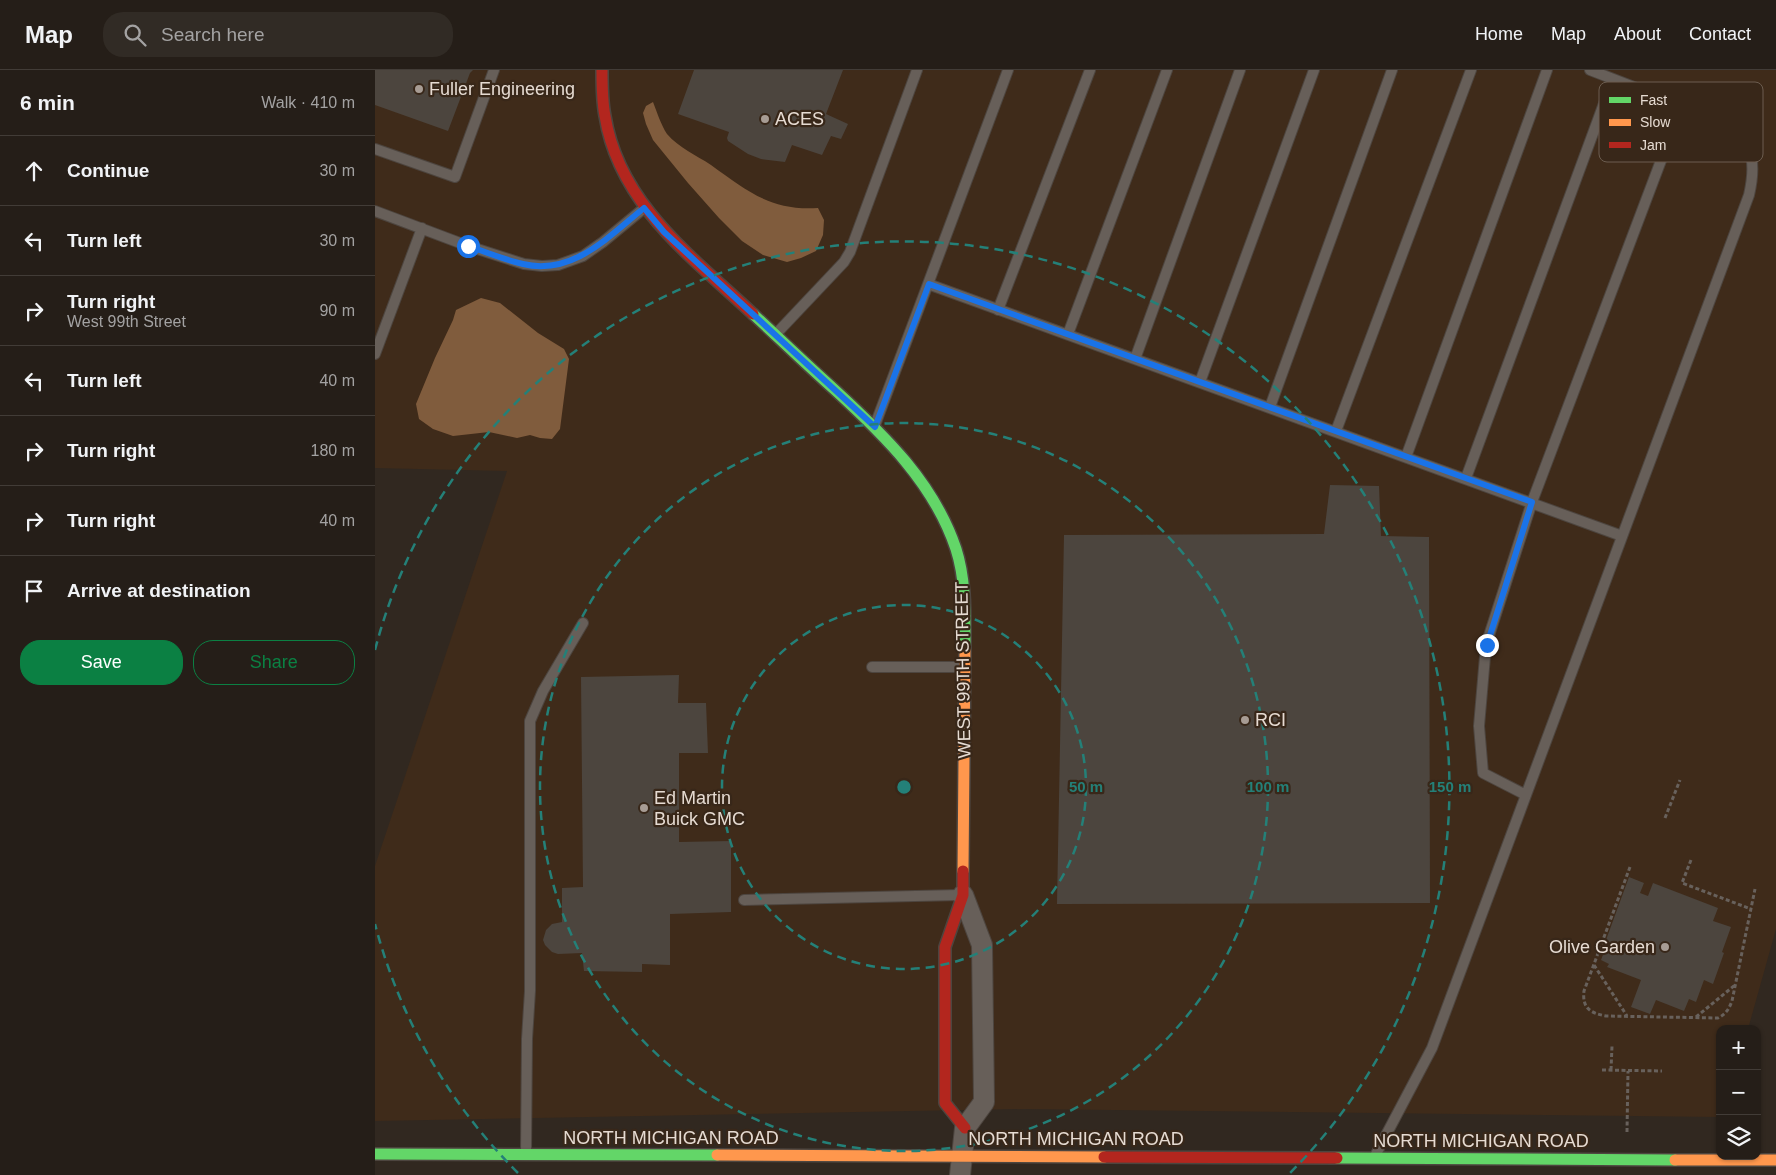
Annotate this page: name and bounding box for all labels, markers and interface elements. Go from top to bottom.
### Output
search box [103,12,453,57]
text: Map [25,21,73,48]
icon: search [121,21,149,49]
text: Search here [161,24,265,45]
text: Home [1475,24,1523,44]
text: Map [1551,24,1586,44]
text: About [1614,24,1661,44]
text: Contact [1689,24,1751,44]
place label: Fuller Engineering [429,79,575,99]
legend [1599,82,1763,162]
marker: Fuller Engineering [413,83,425,95]
text: 6 min [20,91,75,114]
text: Fast [1640,92,1667,108]
text: Walk · 410 m [261,94,355,111]
place label: ACES [775,109,824,129]
marker: ACES [759,113,771,125]
text: Slow [1640,114,1671,130]
text: Jam [1640,137,1666,153]
icon: ahead [20,157,48,185]
text: Continue [67,160,149,181]
text: 30 m [319,162,355,179]
icon: left [20,227,48,255]
text: Turn left [67,230,142,251]
text: 30 m [319,232,355,249]
route start [457,235,480,258]
text: Turn right [67,291,155,312]
icon: right [20,297,48,325]
text: 90 m [319,302,355,319]
text: West 99th Street [67,313,186,330]
icon: left [20,367,48,395]
text: Turn left [67,370,142,391]
text: 40 m [319,372,355,389]
icon: right [20,437,48,465]
text: Turn right [67,440,155,461]
text: 180 m [311,442,355,459]
icon: right [20,507,48,535]
text: Turn right [67,510,155,531]
text: 40 m [319,512,355,529]
icon: arrive [20,577,48,605]
text: Arrive at destination [67,580,251,601]
street label: WEST 99TH STREET [951,581,975,759]
route end [1476,634,1499,657]
button: Save [20,640,183,685]
button: Share [193,640,355,685]
place label: RCI [1255,710,1286,730]
marker: RCI [1239,714,1251,726]
centre of rings [895,778,913,796]
text: 50 m [1069,778,1103,795]
text: 100 m [1247,778,1289,795]
text: 150 m [1429,778,1471,795]
place label: Ed Martin Buick GMC [654,788,745,829]
marker: Ed Martin Buick GMC [638,802,650,814]
place label: Olive Garden [1549,937,1655,957]
marker: Olive Garden [1659,941,1671,953]
map controls [1716,1025,1761,1160]
button: + [1716,1025,1761,1070]
button: − [1716,1070,1761,1115]
button: layers [1716,1115,1761,1160]
street label: NORTH MICHIGAN ROAD [563,1128,779,1148]
street label: NORTH MICHIGAN ROAD [968,1129,1184,1149]
street label: NORTH MICHIGAN ROAD [1373,1131,1589,1151]

